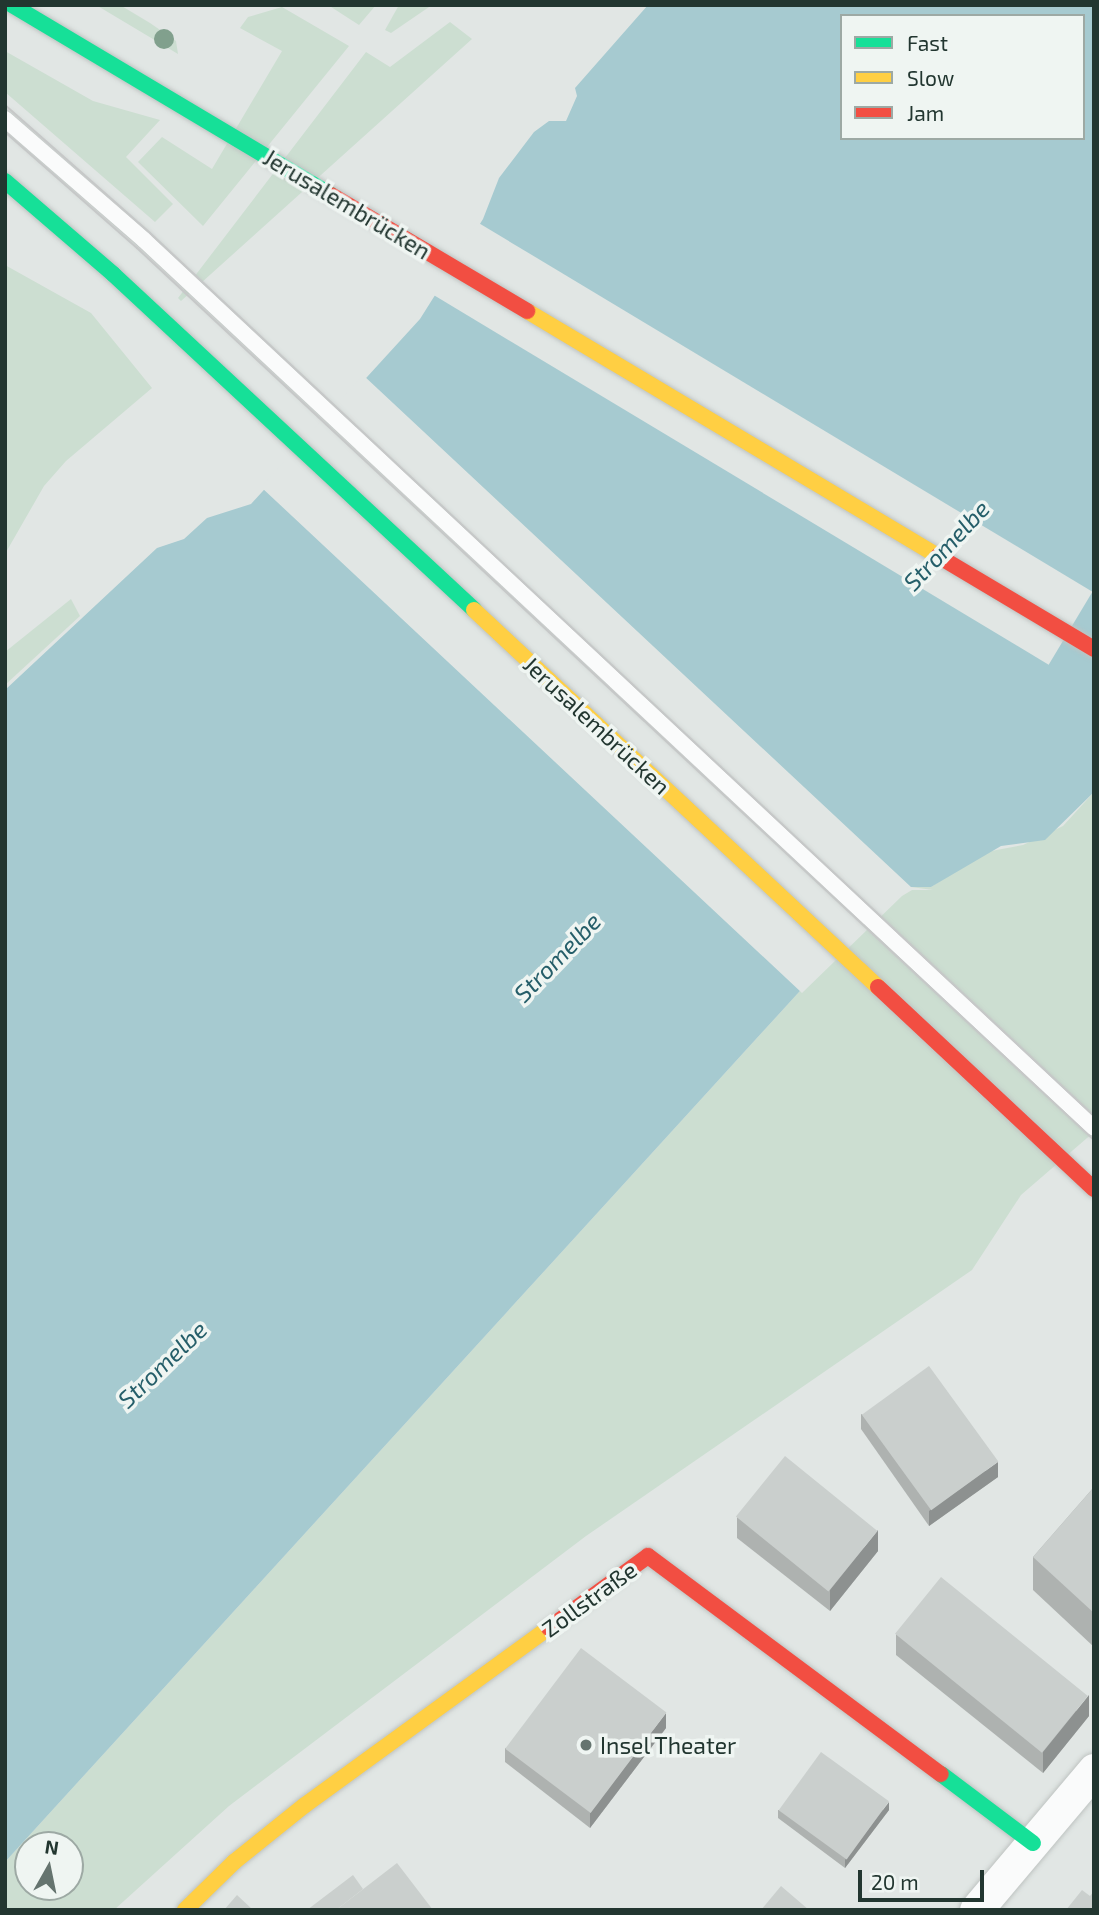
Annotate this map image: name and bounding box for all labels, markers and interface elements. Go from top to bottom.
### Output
legend [840,14,1085,140]
text: Fast [907,30,948,55]
text: Slow [907,65,954,90]
text: Jam [907,100,944,125]
street label: Jerusalembrücken [258,143,436,265]
water label: Stromelbe [897,494,995,596]
street label: Jerusalembrücken [518,650,676,800]
water label: Stromelbe [507,906,607,1008]
water label: Stromelbe [111,1314,213,1414]
street label: Zollstraße [536,1556,642,1642]
place label: Insel Theater [600,1731,737,1759]
marker: Insel Theater [578,1737,594,1753]
north arrow [14,1831,84,1901]
text: N [43,1834,61,1859]
scale bar [861,1856,987,1900]
text: 20 m [871,1869,919,1894]

